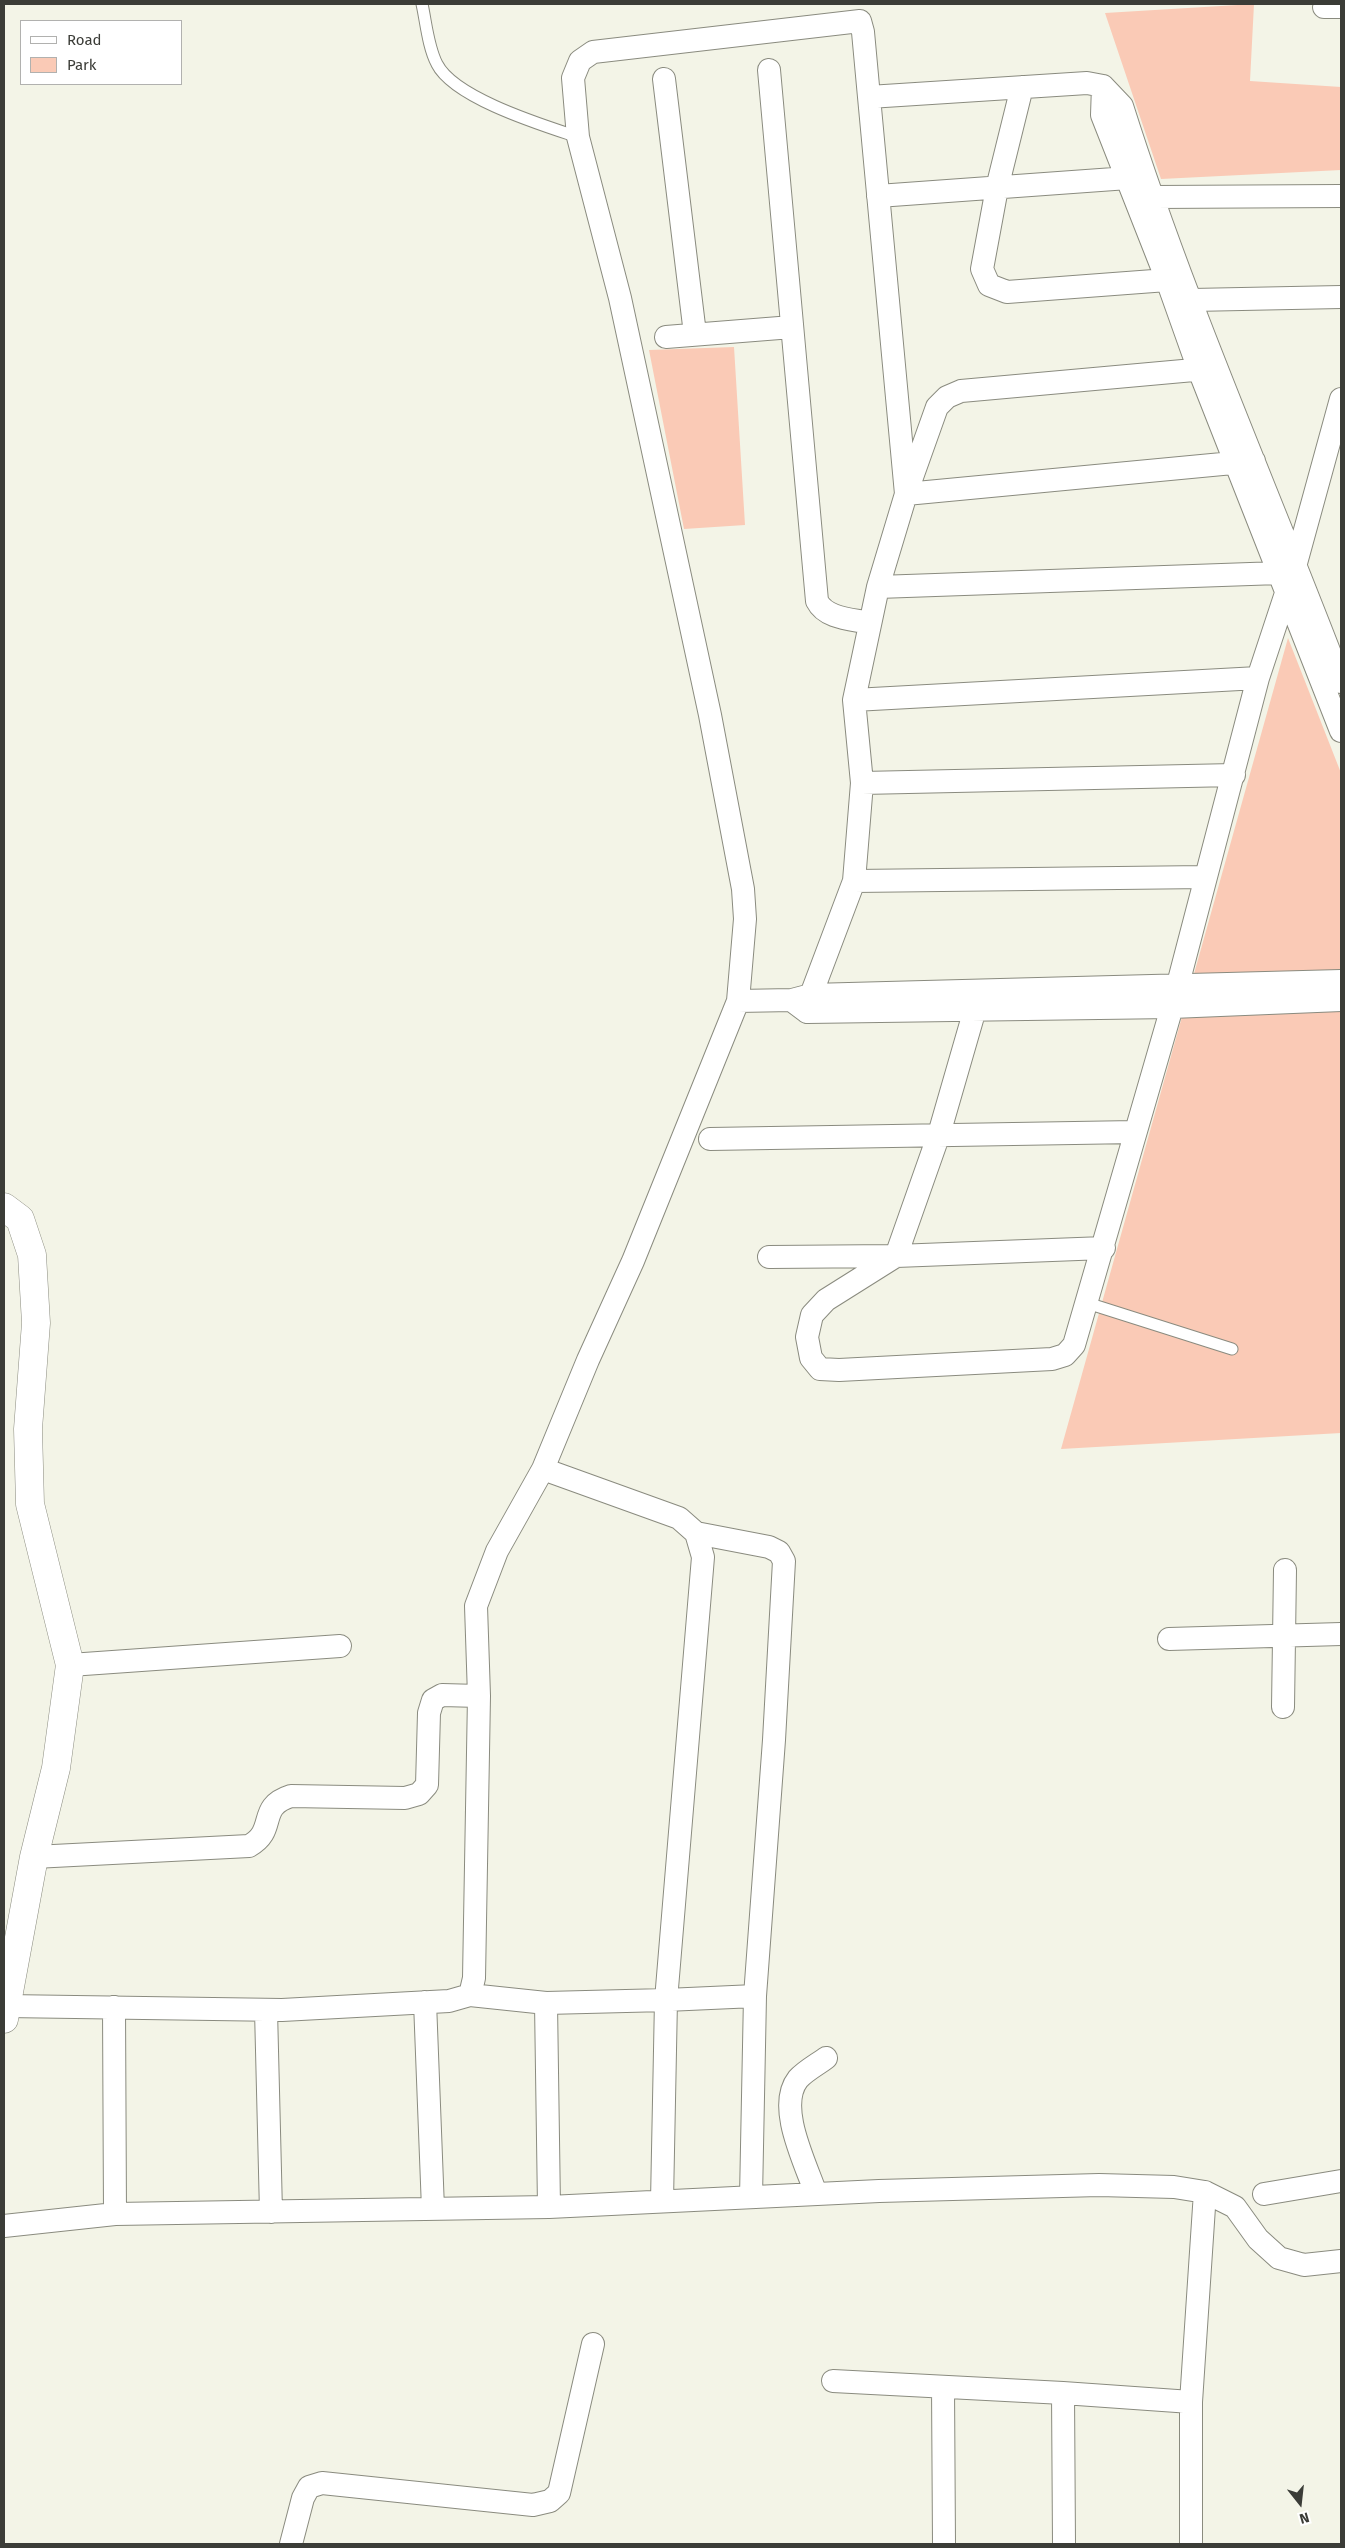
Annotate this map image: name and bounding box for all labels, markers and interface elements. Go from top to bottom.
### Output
legend [20,20,182,85]
text: Road [67,31,102,49]
text: Park [67,56,97,74]
north arrow [1275,2478,1325,2528]
text: N [1297,2508,1311,2527]

